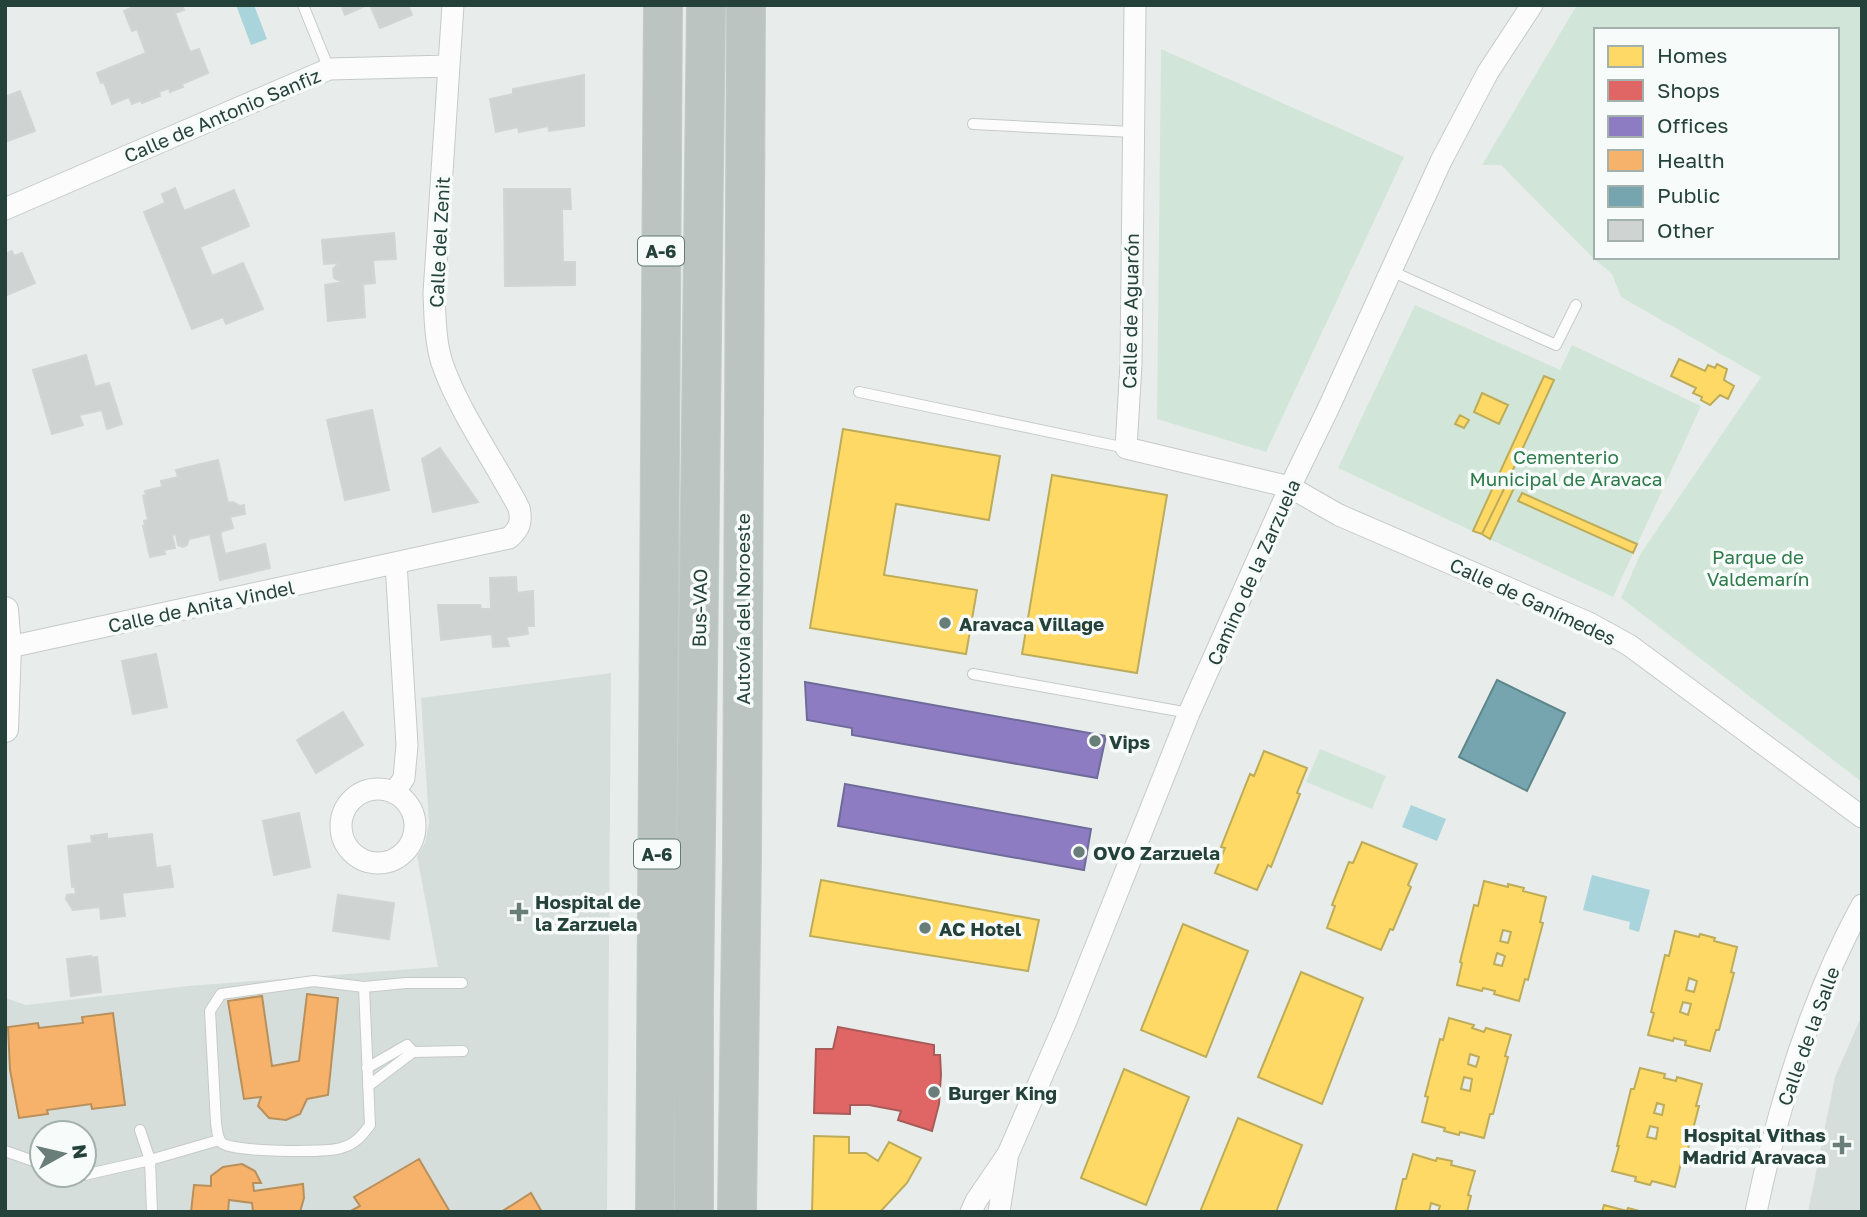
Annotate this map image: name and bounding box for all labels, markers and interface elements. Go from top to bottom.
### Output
legend [1594,28,1839,259]
text: Homes [1657,42,1727,68]
street label: Calle de Antonio Sanfiz [120,63,324,167]
text: Shops [1657,77,1720,103]
text: Offices [1657,112,1728,138]
text: Health [1657,147,1725,173]
street label: Calle del Zenit [424,176,454,308]
text: Public [1657,182,1720,208]
text: Other [1657,217,1714,243]
street label: Calle de Aguarón [1117,233,1143,389]
road number: A-6 [638,236,684,265]
park label: Cementerio Municipal de Aravaca [1470,445,1662,490]
street label: Camino de la Zarzuela [1202,475,1304,669]
street label: Autovía del Noroeste [731,513,754,705]
park label: Parque de Valdemarín [1707,545,1809,590]
street label: Calle de Ganímedes [1446,552,1620,650]
street label: Bus-VAO [687,568,711,648]
street label: Calle de Anita Vindel [106,575,296,637]
place label: Aravaca Village [959,612,1104,635]
marker: Aravaca Village [937,615,953,631]
place label: Vips [1109,730,1150,753]
marker: Vips [1087,733,1103,749]
road number: A-6 [634,840,680,868]
place label: OVO Zarzuela [1093,841,1220,864]
marker: OVO Zarzuela [1071,844,1087,860]
place label: Hospital de la Zarzuela [535,890,641,935]
marker: Hospital de la Zarzuela [509,902,529,922]
place label: AC Hotel [939,917,1021,940]
marker: AC Hotel [917,920,933,936]
street label: Calle de la Salle [1772,963,1844,1109]
place label: Burger King [948,1081,1057,1104]
marker: Burger King [926,1084,942,1100]
north arrow [28,1119,98,1189]
place label: Hospital Vithas Madrid Aravaca [1682,1123,1826,1168]
marker: Hospital Vithas Madrid Aravaca [1832,1135,1852,1155]
text: N [68,1143,93,1160]

